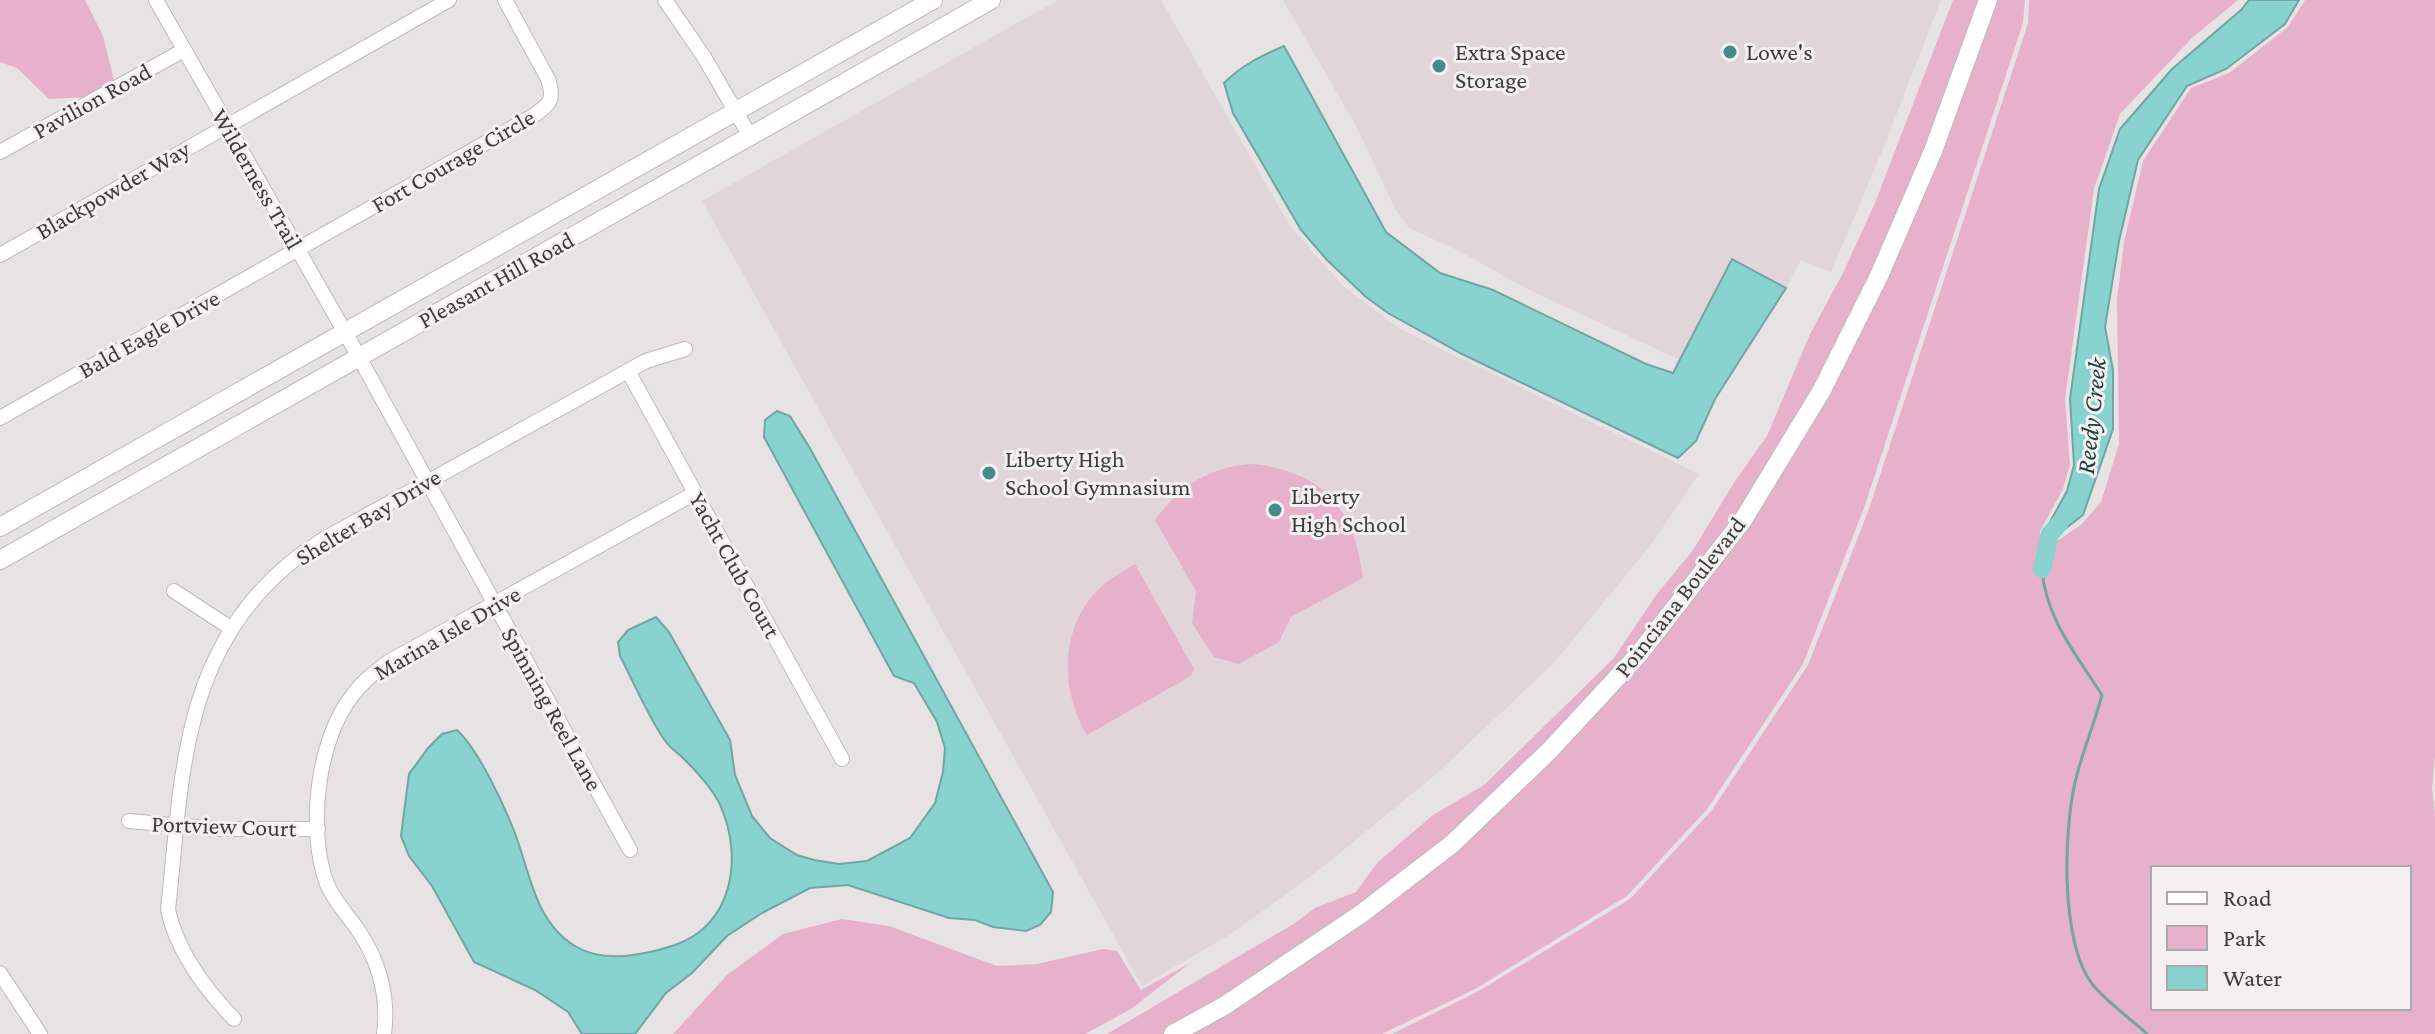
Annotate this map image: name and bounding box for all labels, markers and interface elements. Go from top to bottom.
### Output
place label: Extra Space Storage [1455,38,1566,93]
place label: Lowe's [1746,38,1813,65]
marker: Lowe's [1721,43,1739,61]
street label: Pavilion Road [28,57,156,144]
marker: Extra Space Storage [1430,57,1448,75]
street label: Fort Courage Circle [366,103,539,218]
street label: Wilderness Trail [206,104,309,254]
street label: Blackpowder Way [31,134,195,244]
street label: Pleasant Hill Road [413,225,579,333]
street label: Bald Eagle Drive [74,284,224,383]
water label: Reedy Creek [2071,355,2112,476]
place label: Liberty High School Gymnasium [1005,445,1191,500]
street label: Shelter Bay Drive [290,463,445,570]
marker: Liberty High School Gymnasium [980,464,998,482]
place label: Liberty High School [1291,482,1406,537]
street label: Yacht Club Court [684,487,787,643]
marker: Liberty High School [1266,501,1284,519]
street label: Poinciana Boulevard [1609,511,1751,682]
street label: Marina Isle Drive [369,580,525,685]
street label: Spinning Reel Lane [496,622,609,795]
street label: Portview Court [151,809,298,842]
legend [2151,866,2411,1010]
text: Road [2223,884,2272,911]
text: Park [2223,924,2266,951]
text: Water [2223,964,2282,991]

